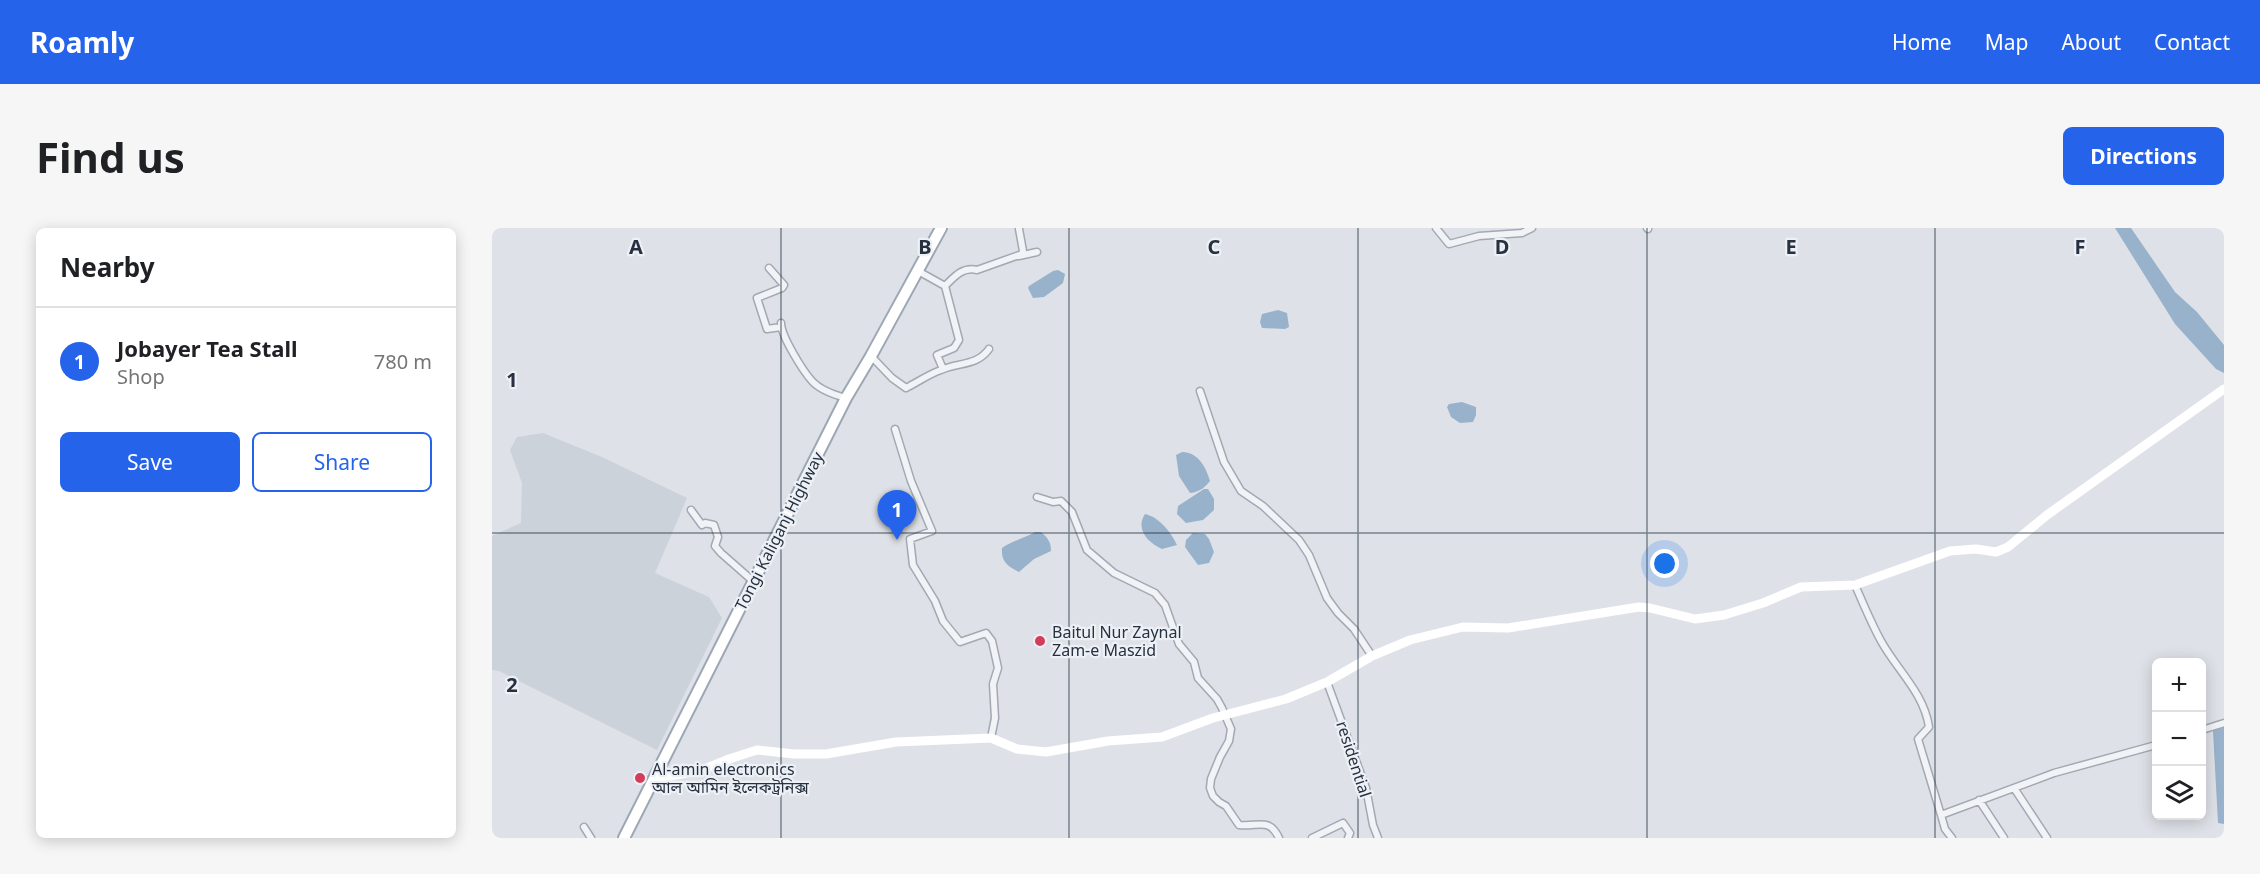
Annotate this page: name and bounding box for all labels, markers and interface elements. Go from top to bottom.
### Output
text: Roamly [30,23,134,61]
text: Home [1892,28,1952,56]
text: Map [1985,28,2028,56]
text: About [2061,28,2121,56]
text: Contact [2154,28,2230,56]
button: Directions [2063,127,2224,185]
text: Find us [36,128,185,185]
text: A [629,233,643,260]
text: B [918,233,932,260]
text: C [1208,233,1221,260]
text: D [1495,233,1509,260]
text: E [1785,233,1797,260]
text: F [2075,233,2085,260]
text: Nearby [60,249,155,285]
text: Jobayer Tea Stall [117,333,298,363]
text: 1 [74,348,85,375]
text: 780 m [374,348,432,375]
text: Shop [117,363,165,390]
text: 1 [506,366,518,393]
button: Save [60,432,240,492]
button: Share [252,432,432,492]
street label: Tongi Kaliganj Highway [729,447,829,614]
pin: 1 [878,490,916,540]
your location [1650,549,1679,578]
place label: Baitul Nur Zaynal Zam-e Maszid [1052,621,1182,661]
marker: Baitul Nur Zaynal Zam-e Maszid [1033,634,1047,648]
map controls [2152,658,2206,820]
button: + [2152,658,2206,712]
text: 2 [506,671,518,698]
button: − [2152,712,2206,766]
street label: residential [1331,718,1377,800]
place label: Al-amin electronics আল আমিন ইলেকট্রনিক্স [651,758,809,798]
button: layers [2152,766,2206,820]
marker: Al-amin electronics আল আমিন ইলেকট্রনিক্স [633,771,647,785]

